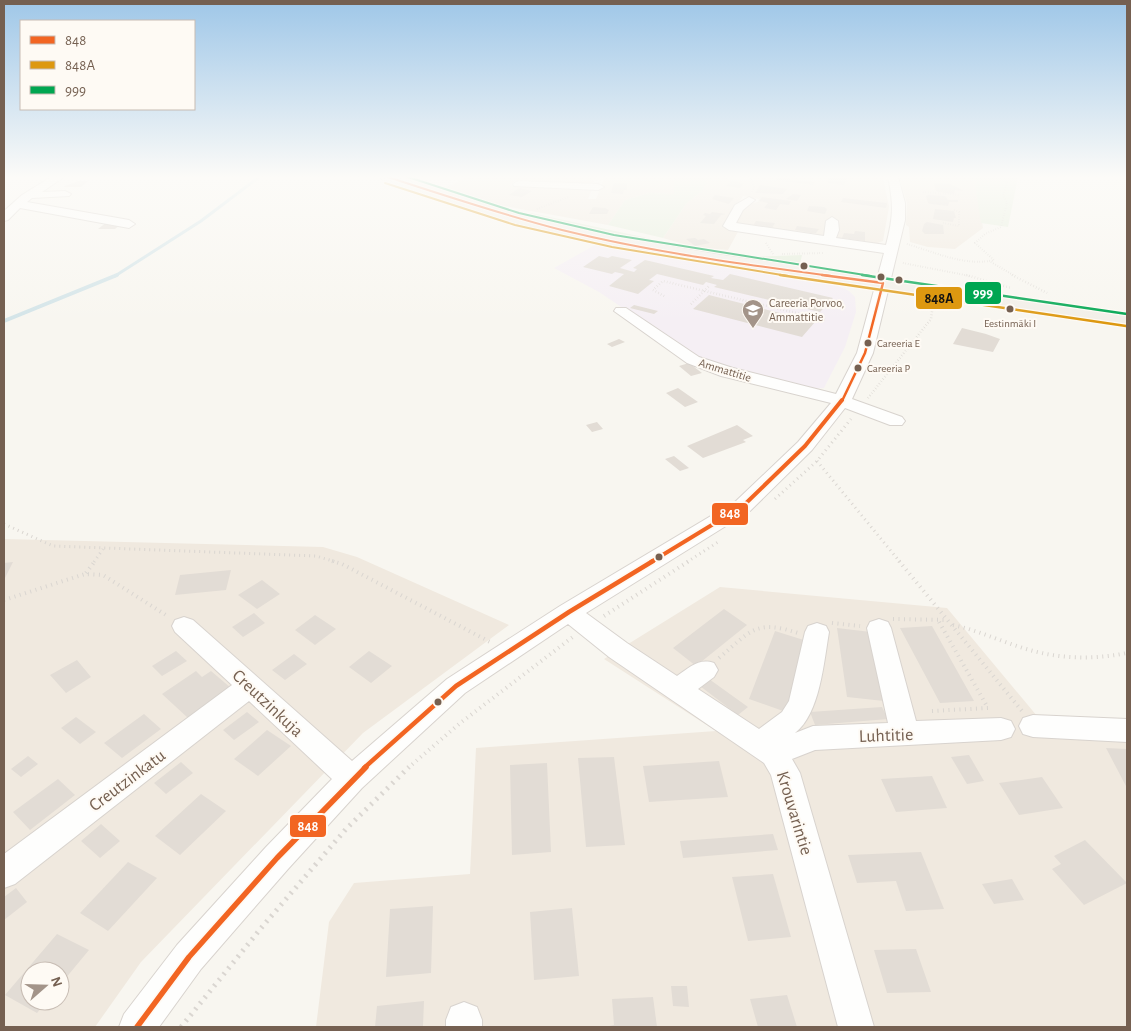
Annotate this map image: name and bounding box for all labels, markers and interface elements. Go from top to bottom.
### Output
legend [20,20,195,110]
text: 848 [65,33,86,48]
text: 848A [65,58,95,73]
text: 999 [65,83,86,98]
unlabelled marker [799,261,809,271]
unlabelled marker [876,272,886,282]
unlabelled marker [894,275,904,285]
line badge: 999 [964,281,1002,305]
line badge: 848A [915,286,963,310]
text: 999 [973,286,993,300]
text: 848A [924,292,954,306]
place label: Careeria Porvoo, Ammattitie [769,297,845,323]
school or university icon: Careeria Porvoo, Ammattitie [741,298,765,329]
marker: Eestinmäki I [1005,304,1015,314]
place label: Eestinmäki I [984,318,1036,329]
marker: Careeria E [863,338,873,348]
place label: Careeria E [877,338,920,349]
street label: Ammattitie [697,356,753,384]
marker: Careeria P [853,363,863,373]
place label: Careeria P [867,363,910,374]
line badge: 848 [711,502,749,526]
text: 848 [720,507,741,521]
unlabelled marker [654,552,664,562]
street label: Creutzinkuja [228,667,306,741]
unlabelled marker [433,697,443,707]
street label: Luhtitie [858,726,914,746]
street label: Creutzinkatu [86,746,169,815]
street label: Krouvarintie [773,769,815,857]
line badge: 848 [289,814,327,838]
text: 848 [298,820,319,834]
north arrow [20,961,70,1011]
text: N [48,975,65,989]

